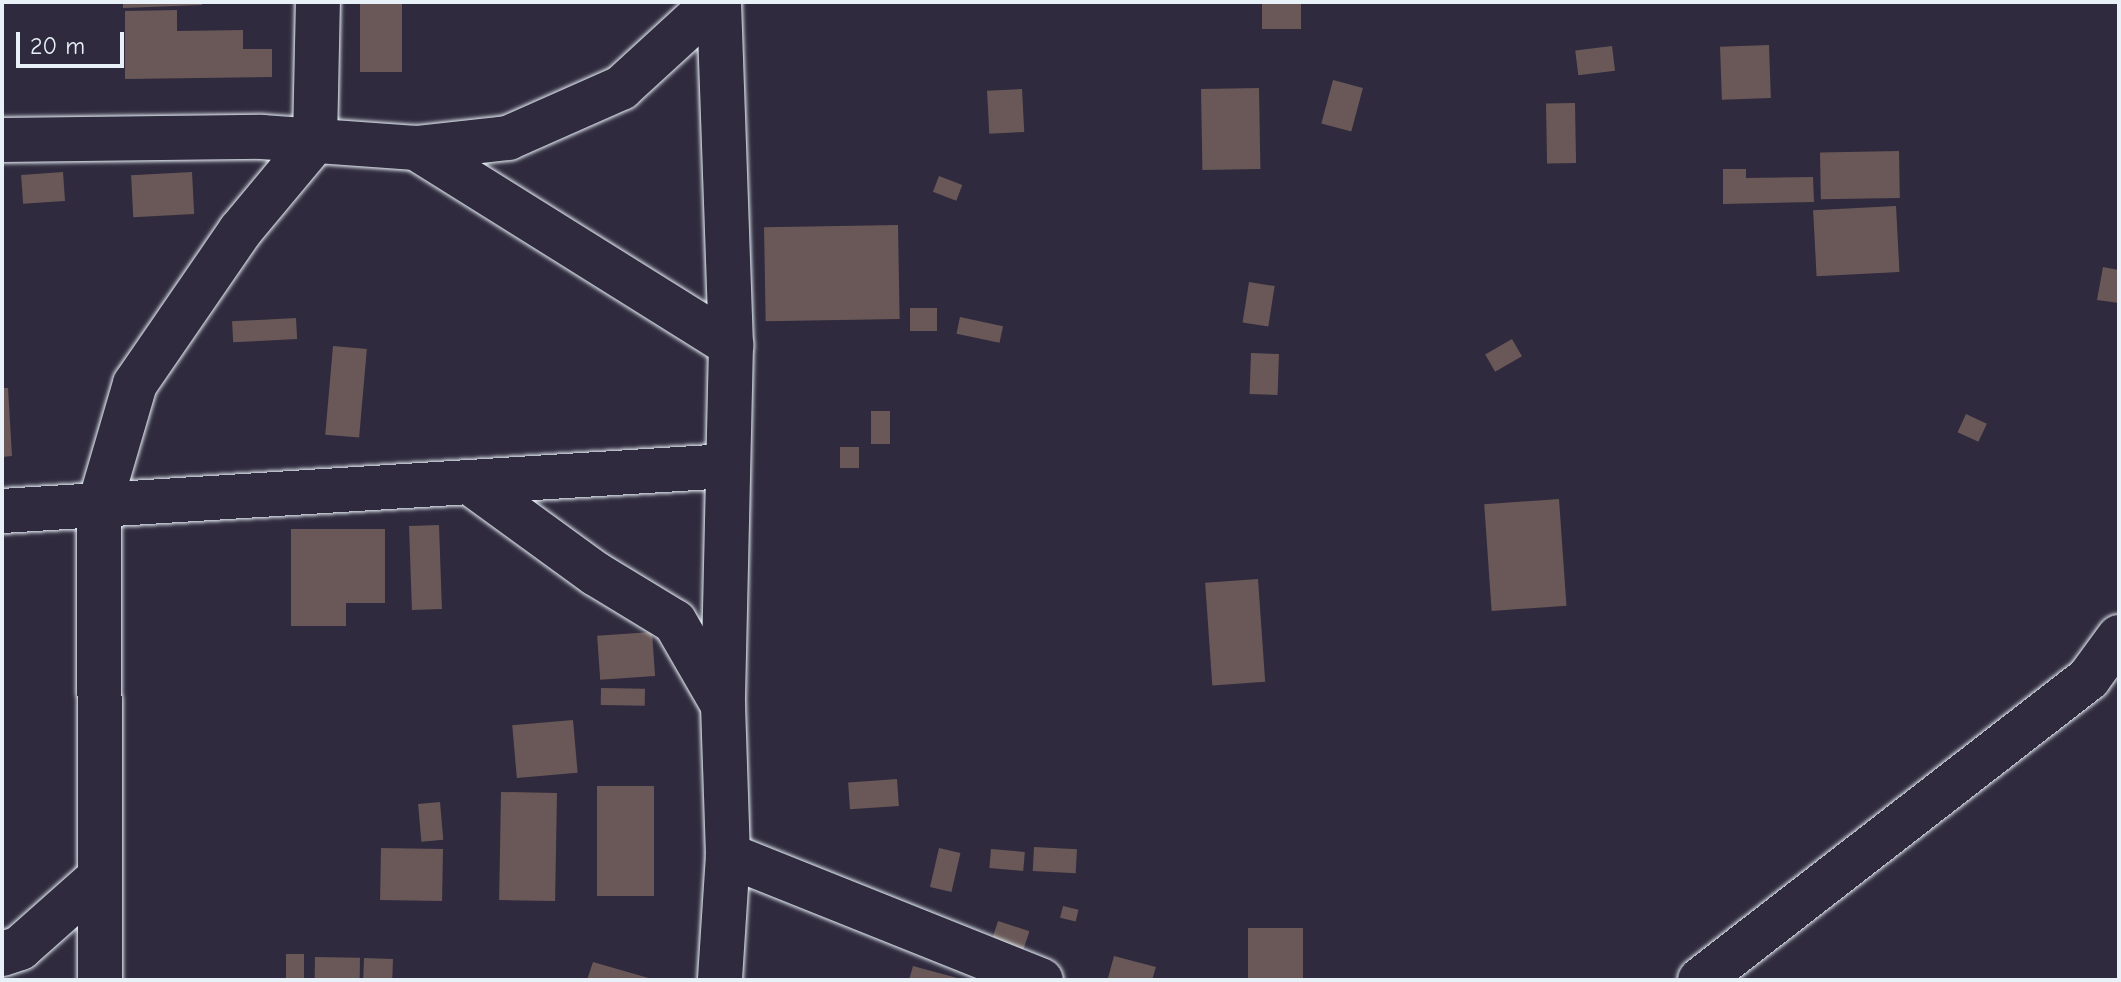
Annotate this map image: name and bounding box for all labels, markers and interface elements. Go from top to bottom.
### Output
scale bar [20,16,128,66]
text: 20 m [30,32,85,60]

